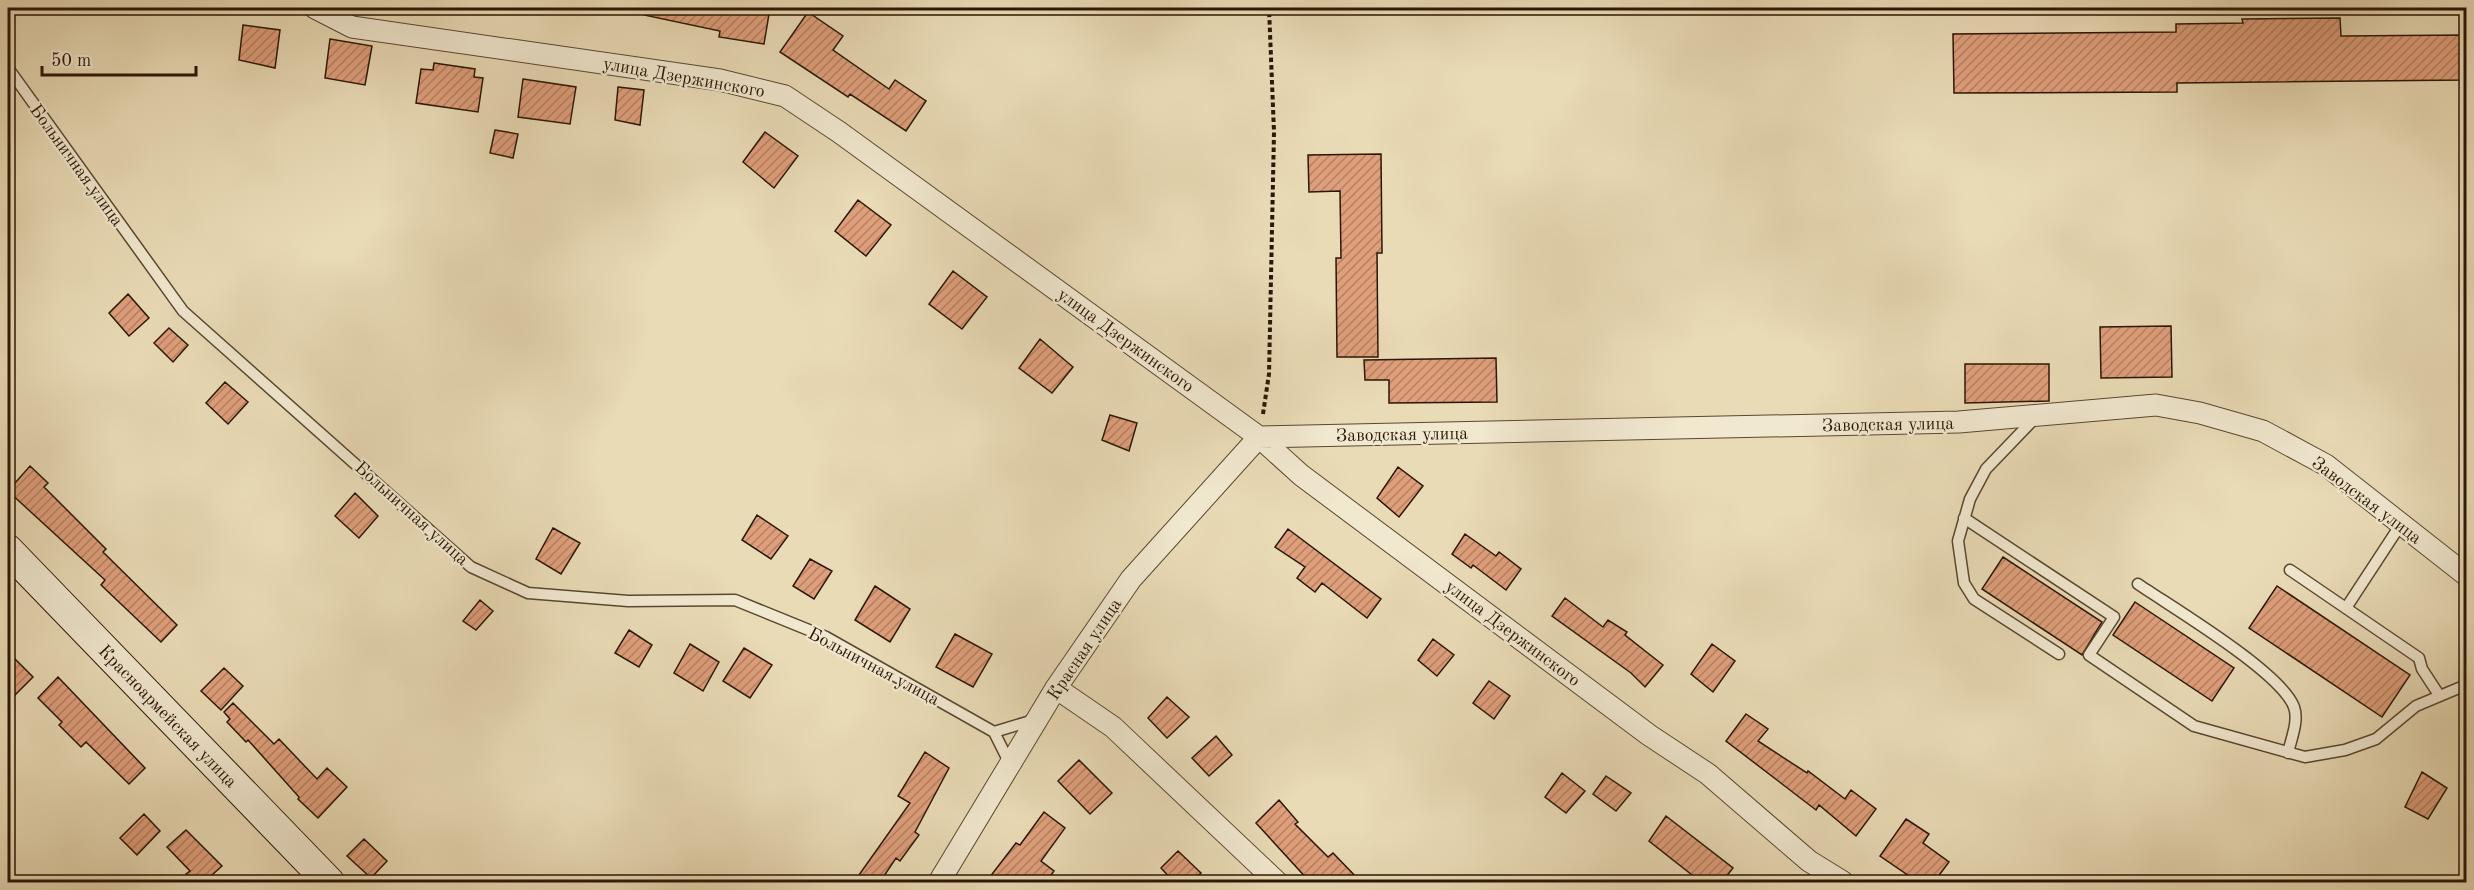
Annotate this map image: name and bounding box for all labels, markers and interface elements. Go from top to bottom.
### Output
scale bar [42,39,196,77]
text: 50 m [51,52,91,70]
street label: улица Дзержинского [602,55,766,101]
street label: Больничная улица [26,101,126,230]
street label: улица Дзержинского [1054,285,1197,396]
street label: Заводская улица [1822,415,1954,435]
street label: Заводская улица [1336,425,1468,445]
street label: Заводская улица [2308,454,2425,548]
street label: Больничная улица [351,458,472,569]
street label: улица Дзержинского [1442,577,1583,690]
street label: Красная улица [1044,595,1125,704]
street label: Больничная улица [805,625,942,709]
street label: Красноармейская улица [95,642,240,792]

